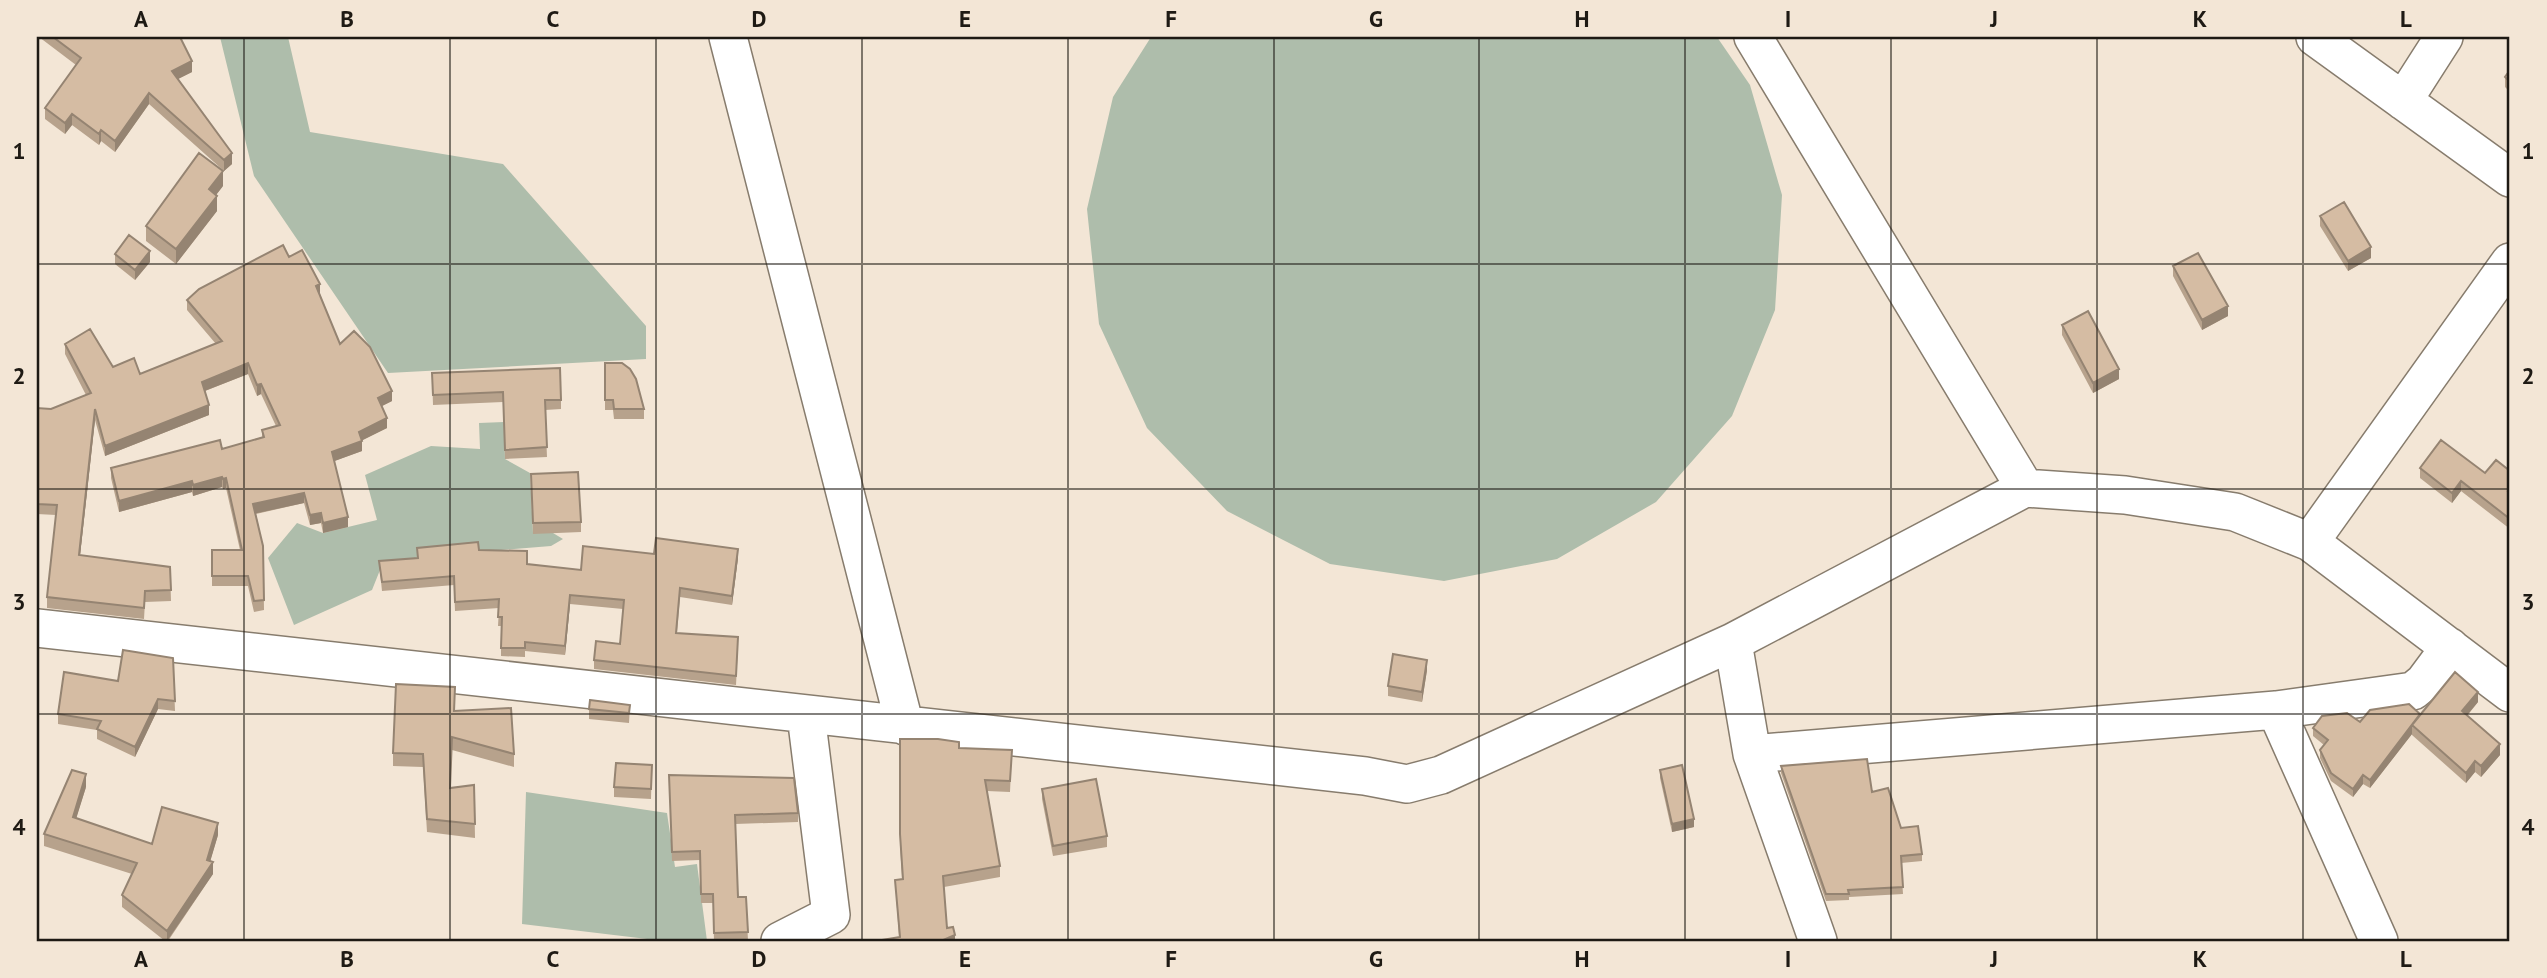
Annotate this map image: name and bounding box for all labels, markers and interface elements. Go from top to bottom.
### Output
text: A [134,4,148,33]
text: B [340,4,354,33]
text: C [547,4,560,33]
text: D [752,4,766,33]
text: E [959,4,971,33]
text: F [1165,4,1177,33]
text: G [1369,4,1383,33]
text: H [1575,4,1589,33]
text: I [1785,4,1791,33]
text: J [1989,4,1998,33]
text: K [2193,4,2207,33]
text: L [2400,4,2412,33]
text: 1 [12,136,26,165]
text: 1 [2521,136,2535,165]
text: 2 [12,361,26,390]
text: 2 [2521,361,2535,390]
text: 3 [12,587,26,616]
text: 3 [2521,587,2535,616]
text: 4 [12,812,26,841]
text: 4 [2521,812,2535,841]
text: A [134,944,148,973]
text: B [340,944,354,973]
text: C [547,944,560,973]
text: D [752,944,766,973]
text: E [959,944,971,973]
text: F [1165,944,1177,973]
text: G [1369,944,1383,973]
text: H [1575,944,1589,973]
text: I [1785,944,1791,973]
text: J [1989,944,1998,973]
text: K [2193,944,2207,973]
text: L [2400,944,2412,973]

